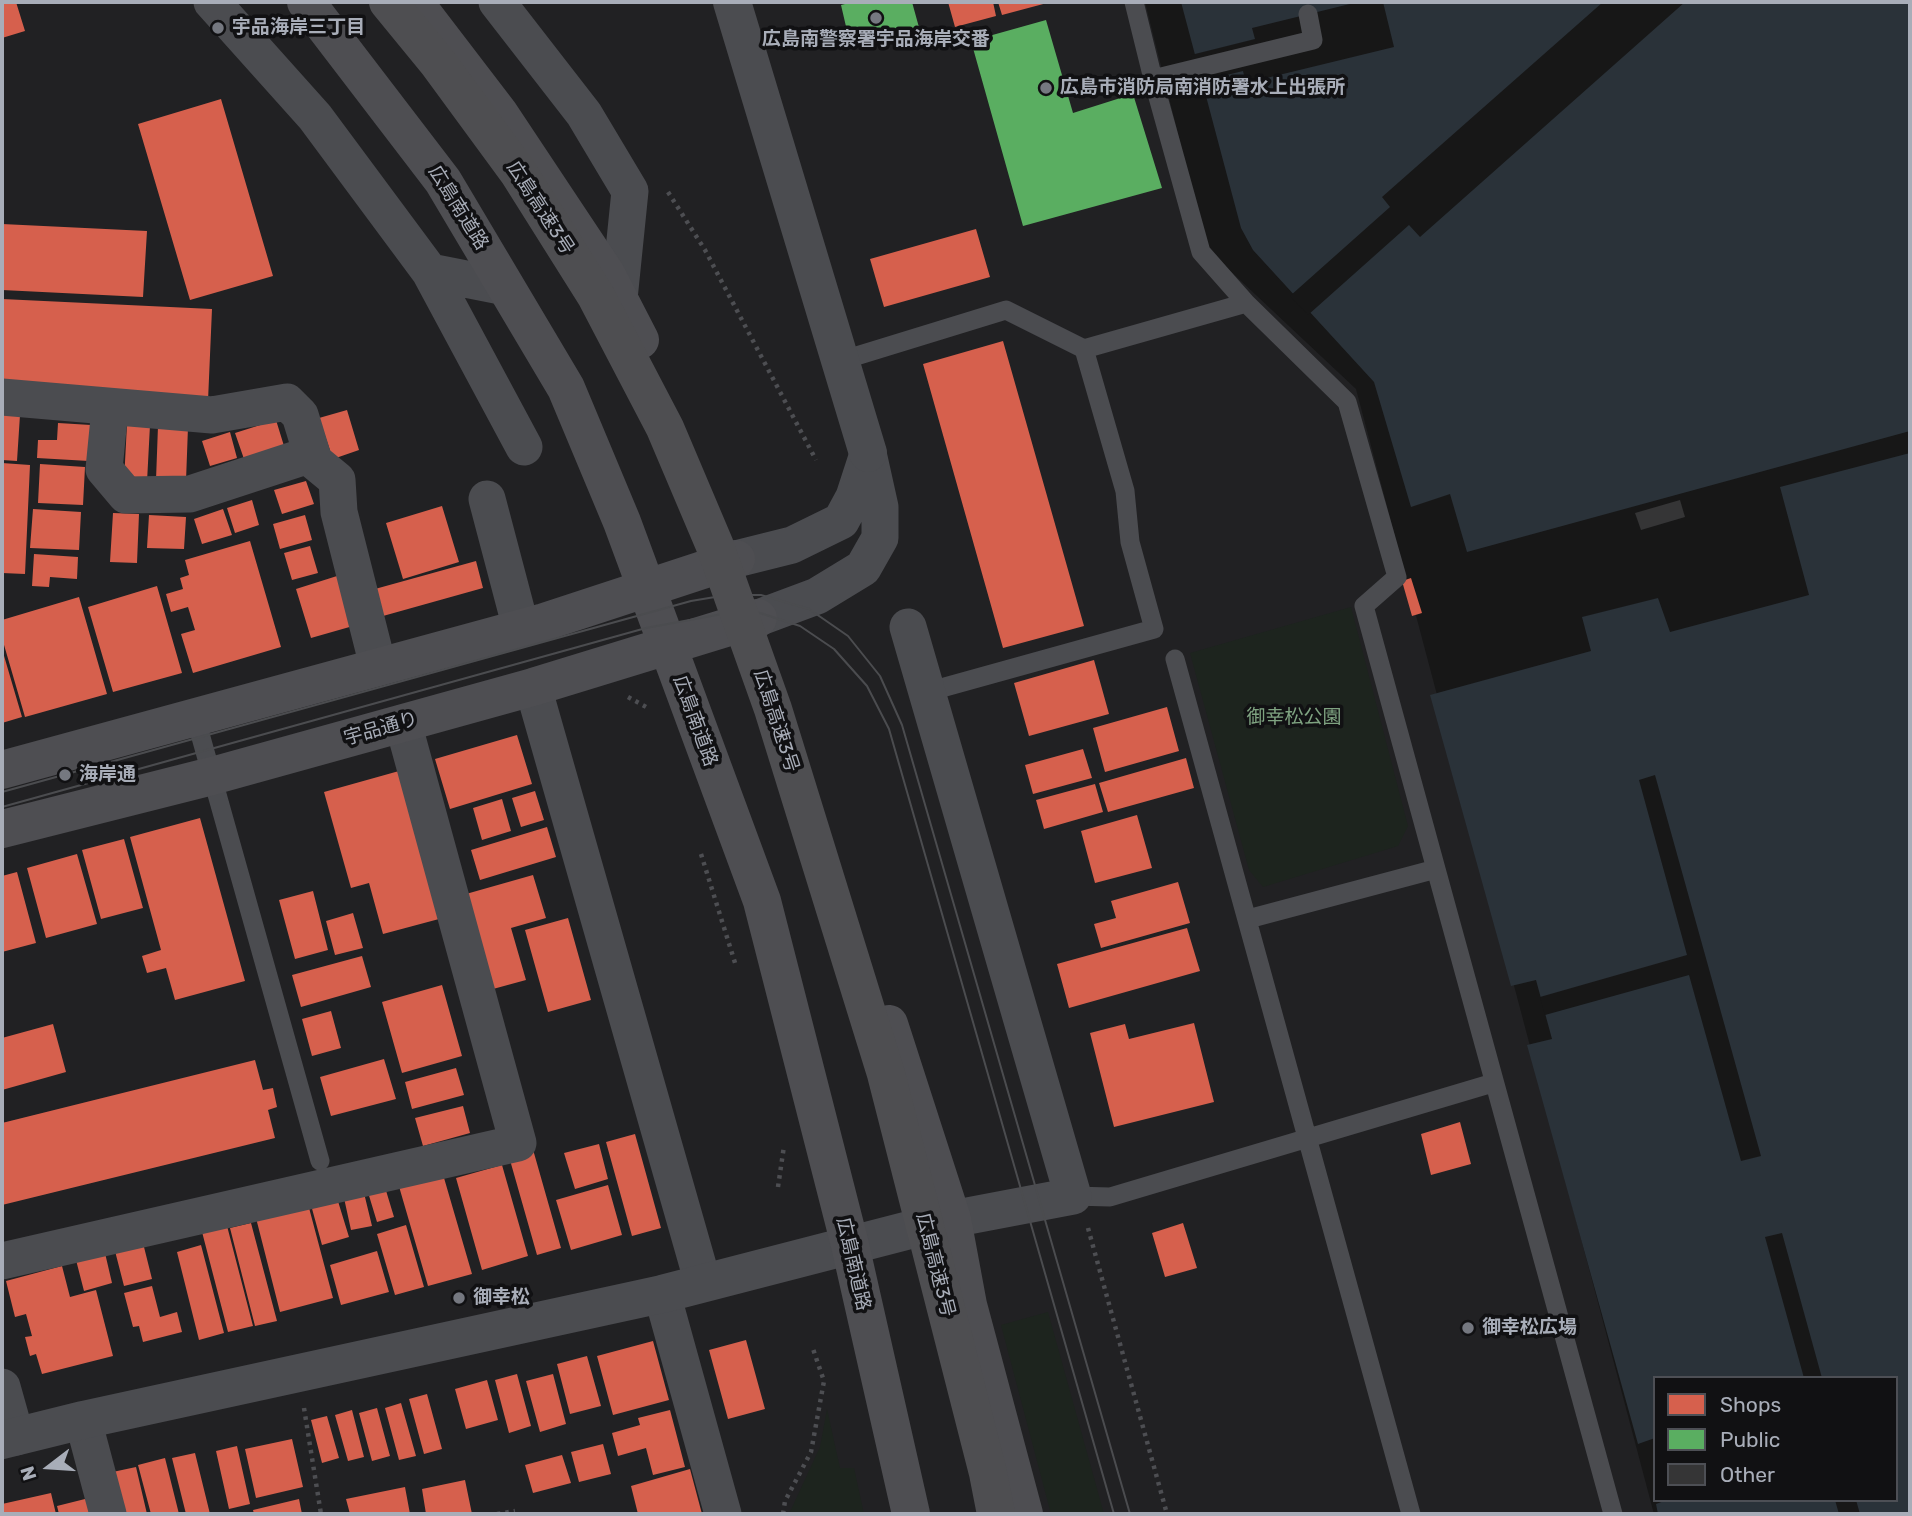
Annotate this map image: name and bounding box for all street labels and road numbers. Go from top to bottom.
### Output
street label: 広島高速3号 [501,157,579,259]
street label: 広島南道路 [423,162,493,254]
street label: 広島高速3号 [749,667,803,775]
street label: 広島南道路 [668,672,722,770]
street label: 宇品通り [341,708,421,750]
street label: 広島高速3号 [911,1211,959,1319]
street label: 広島南道路 [831,1215,875,1313]

